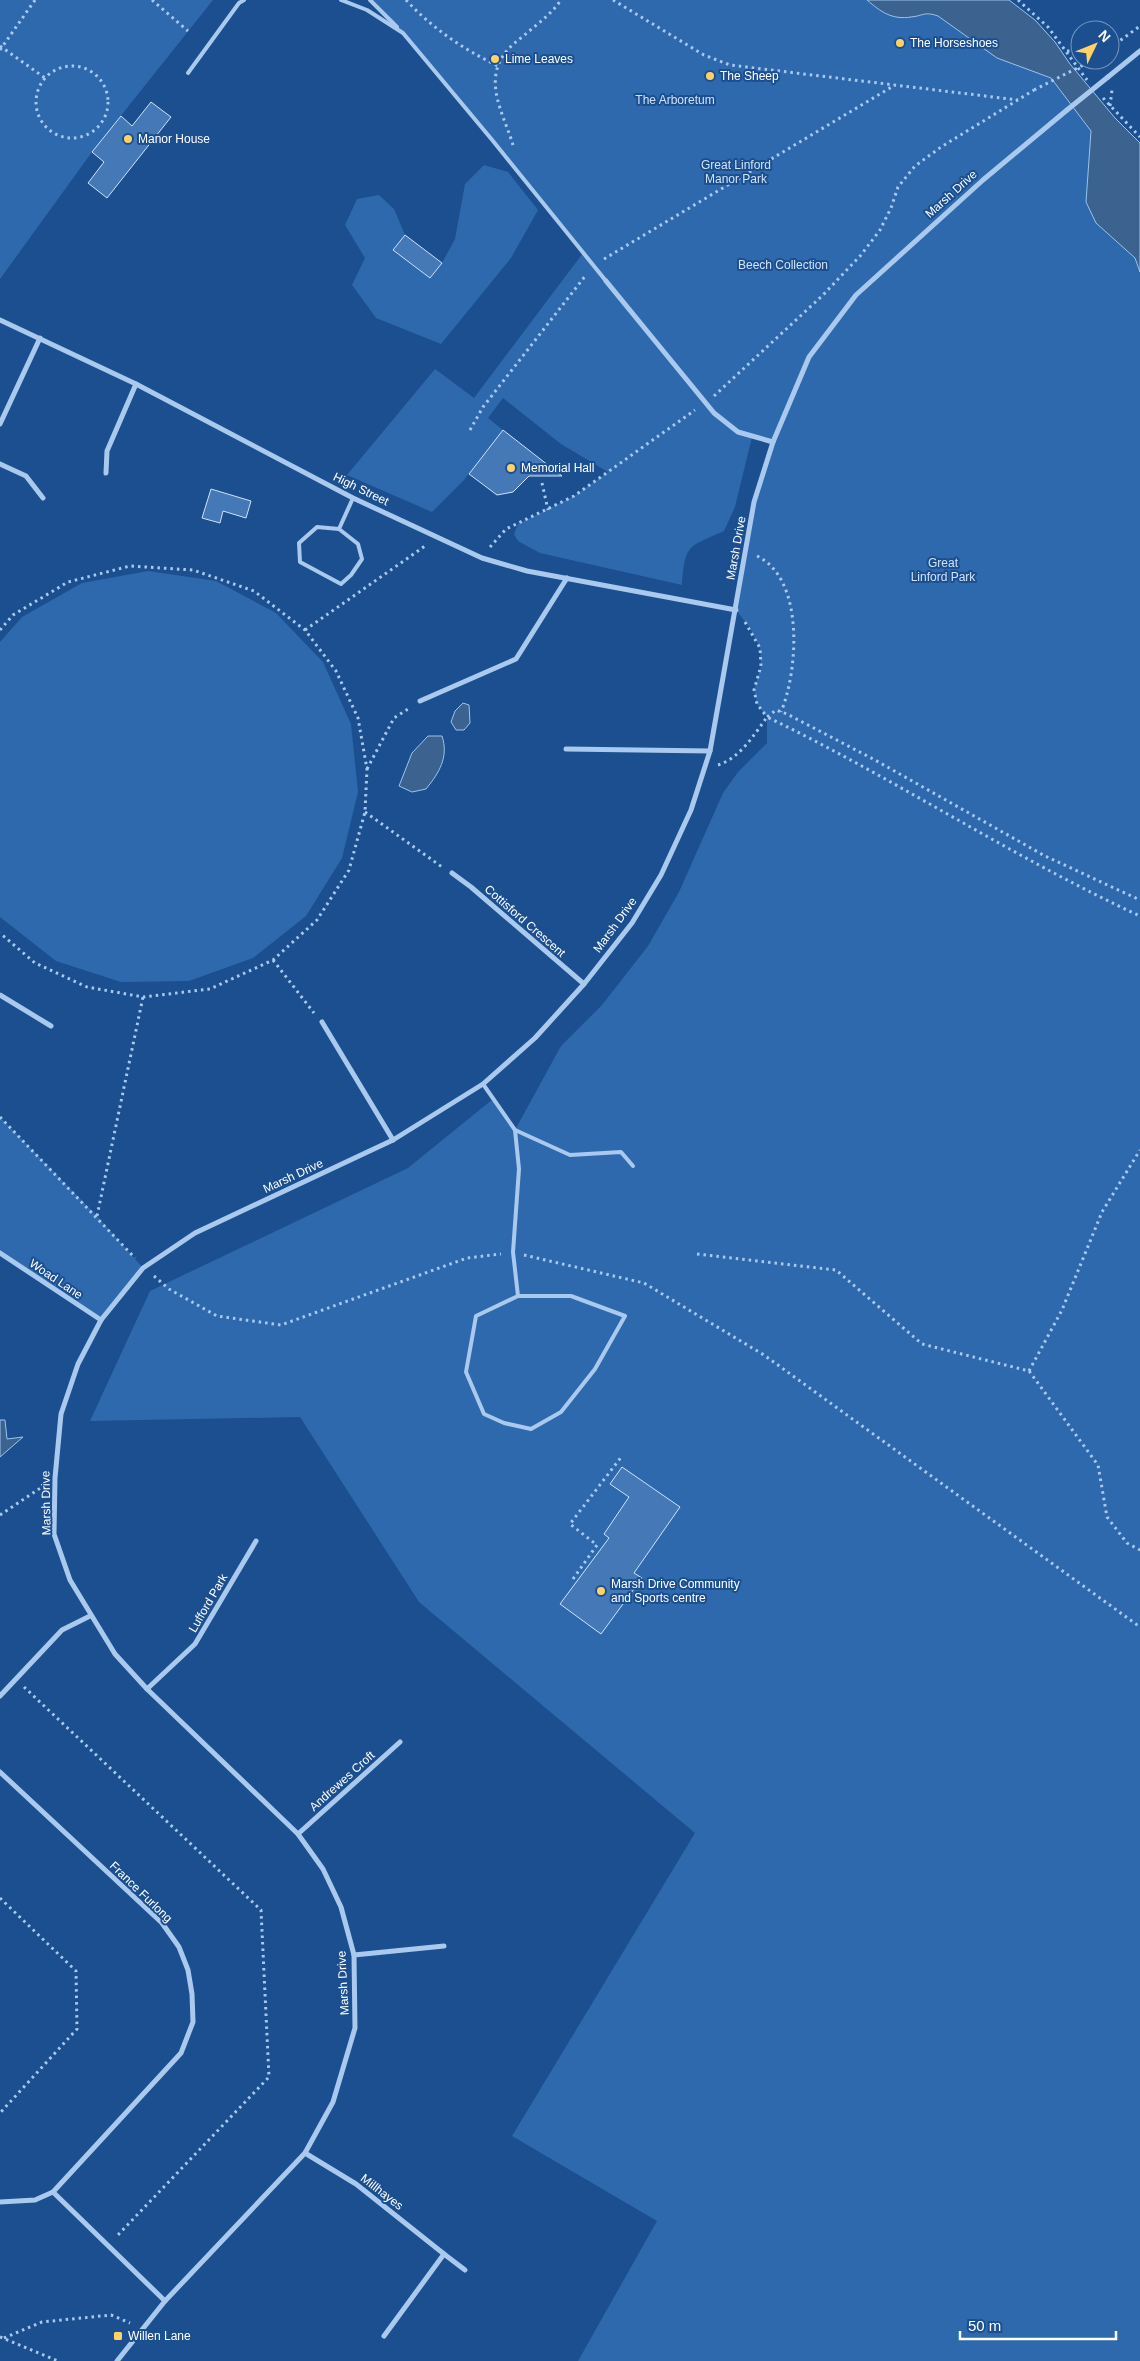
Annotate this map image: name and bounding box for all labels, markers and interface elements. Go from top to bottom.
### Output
north arrow [1070,20,1120,70]
text: N [1095,27,1114,45]
place label: The Horseshoes [910,36,998,50]
marker: The Horseshoes [894,37,906,49]
place label: Lime Leaves [505,52,573,66]
marker: Lime Leaves [489,53,501,65]
place label: The Sheep [720,69,779,83]
marker: The Sheep [704,70,716,82]
park label: The Arboretum [635,93,715,107]
place label: Manor House [138,132,210,146]
marker: Manor House [122,133,134,145]
park label: Great Linford Manor Park [701,158,771,186]
street label: Marsh Drive [922,167,980,221]
park label: Beech Collection [738,258,828,272]
place label: Memorial Hall [521,461,594,475]
marker: Memorial Hall [505,462,517,474]
street label: High Street [331,470,392,509]
street label: Marsh Drive [723,515,749,581]
park label: Great Linford Park [911,556,976,584]
street label: Cottisford Crescent [482,882,569,960]
street label: Marsh Drive [590,894,640,955]
street label: Marsh Drive [261,1156,326,1196]
street label: Woad Lane [27,1256,86,1302]
street label: Marsh Drive [38,1470,54,1535]
street label: Lufford Park [186,1570,231,1635]
place label: Marsh Drive Community and Sports centre [611,1577,740,1605]
marker: Marsh Drive Community and Sports centre [595,1585,607,1597]
street label: Andrewes Croft [307,1748,378,1814]
street label: France Furlong [107,1859,175,1925]
street label: Marsh Drive [334,1950,352,2016]
street label: Millhayes [358,2171,406,2213]
scale bar [960,2308,1116,2340]
text: 50 m [968,2317,1001,2334]
place label: Willen Lane [128,2329,191,2343]
marker: Willen Lane [112,2330,124,2342]

